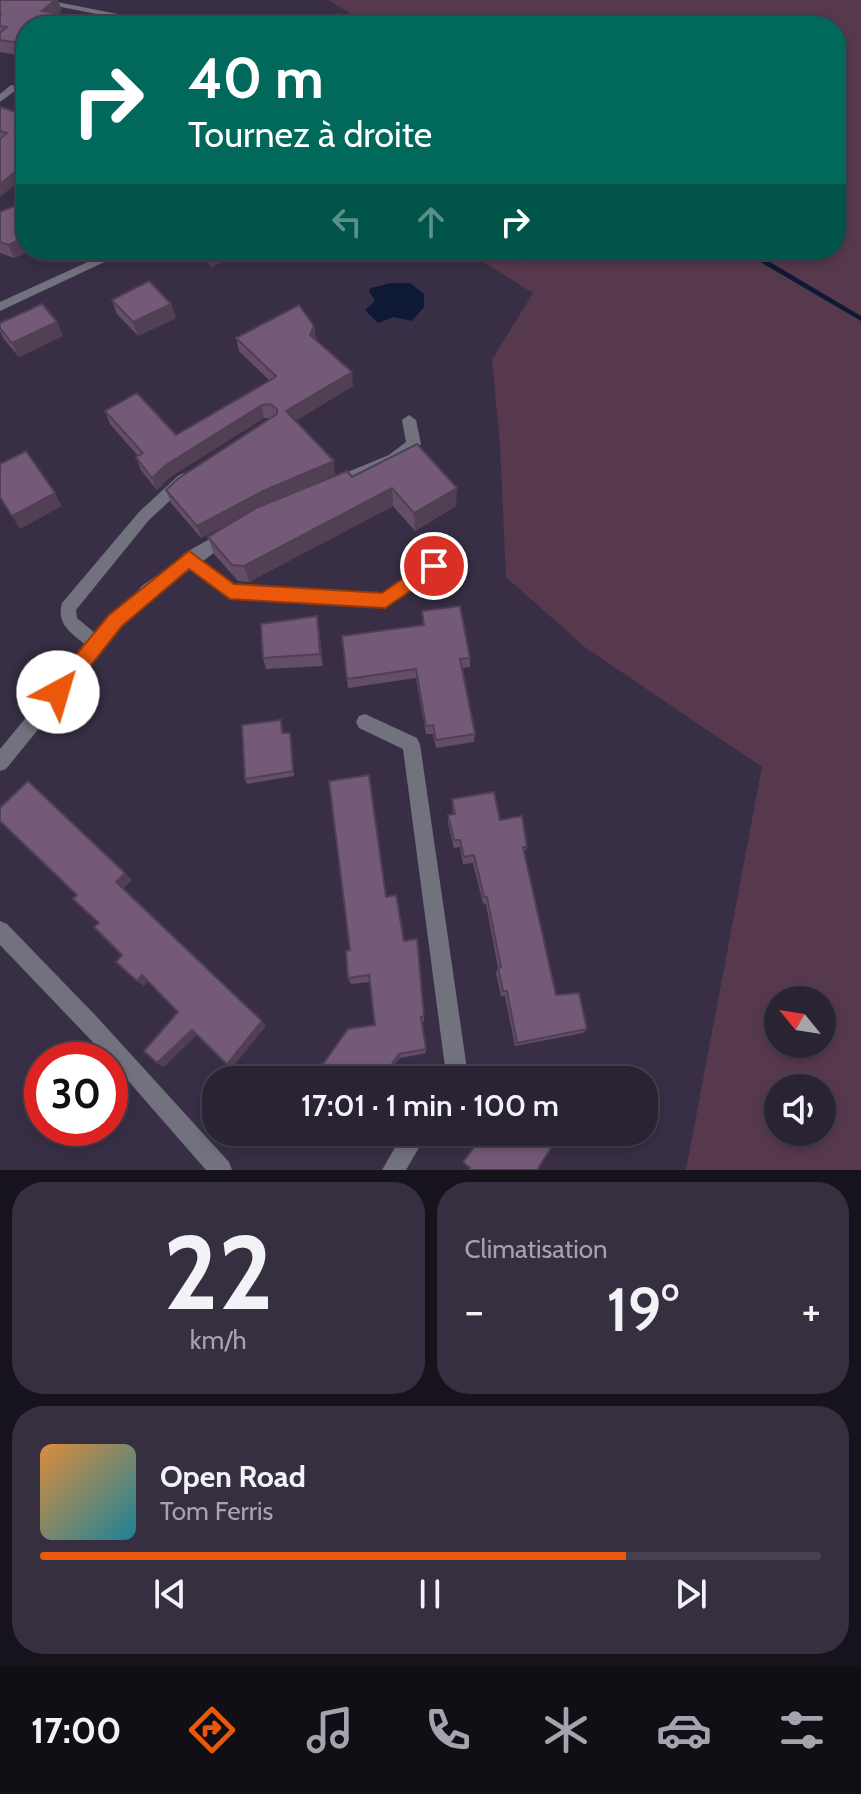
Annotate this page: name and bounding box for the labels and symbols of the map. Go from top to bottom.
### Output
pin [400,532,468,600]
position arrow [16,650,100,734]
north arrow [764,986,836,1058]
speed limit sign: 30 [24,1042,128,1146]

